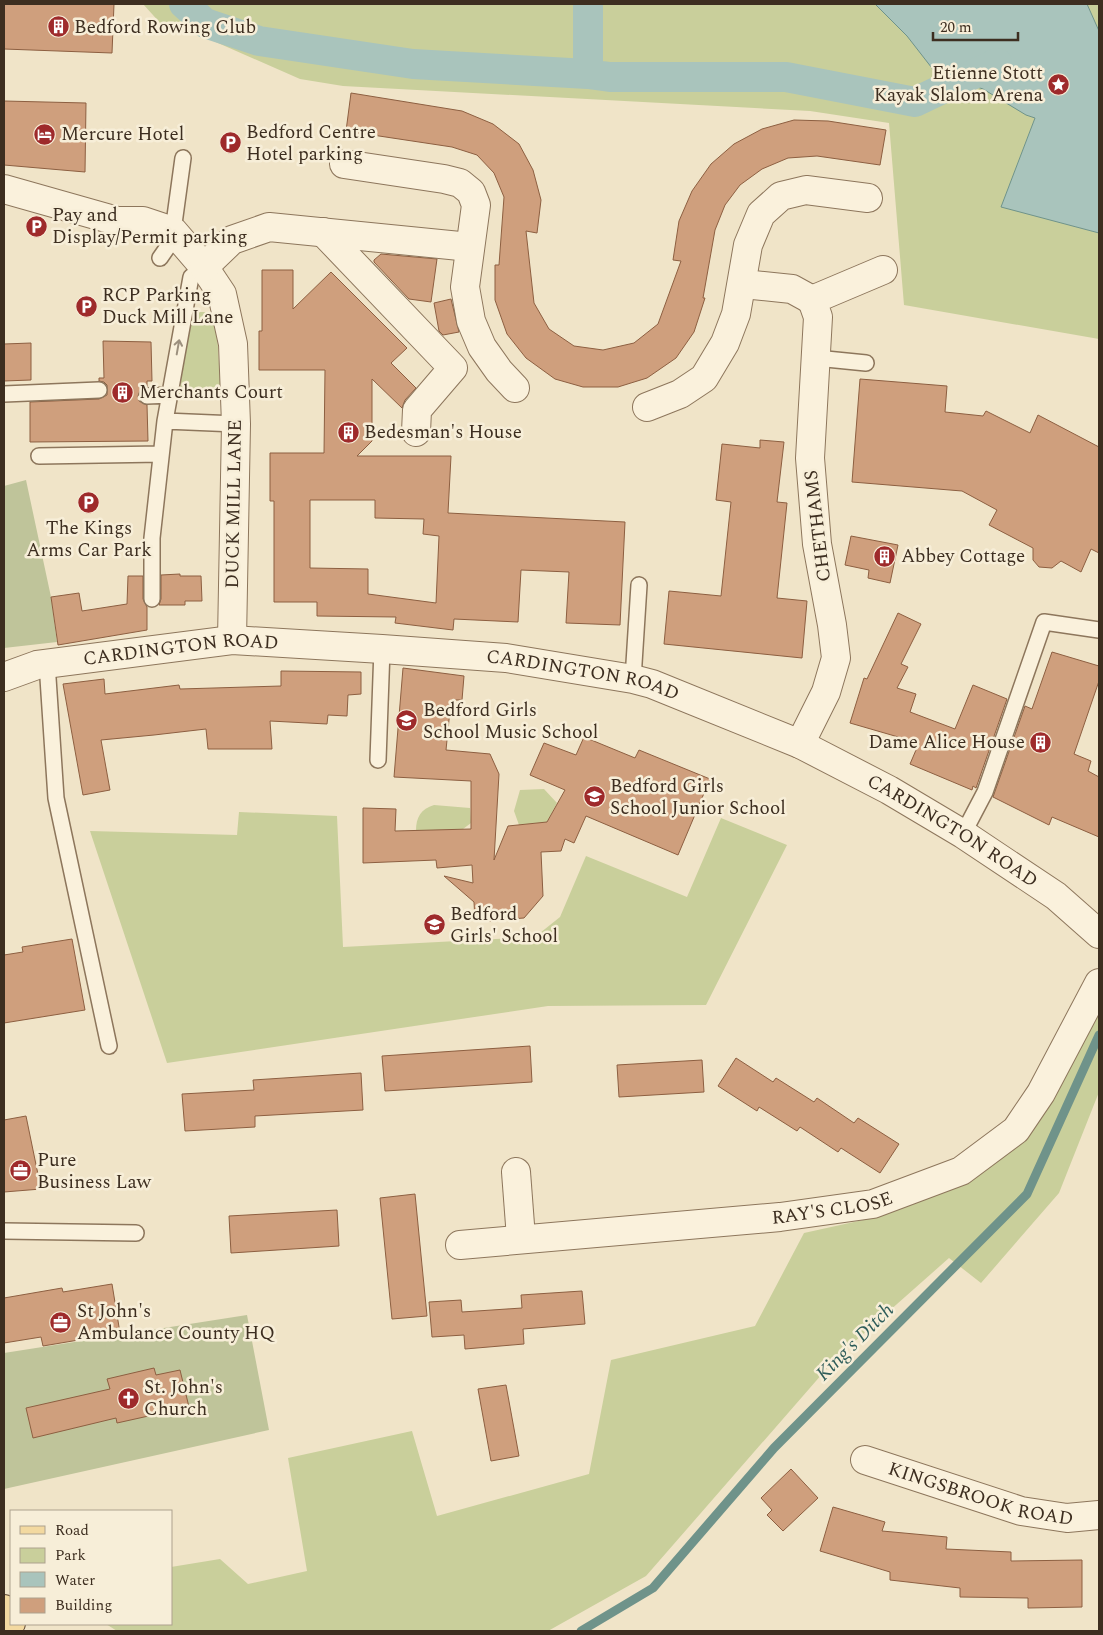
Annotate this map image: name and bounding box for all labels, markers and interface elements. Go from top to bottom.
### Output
scale bar [933,10,1018,42]
place label: Bedford Rowing Club [74,13,256,42]
building icon: Bedford Rowing Club [46,15,70,39]
text: 20 m [940,16,972,39]
place label: Etienne Stott Kayak Slalom Arena [874,59,1044,110]
place icon: Etienne Stott Kayak Slalom Arena [1047,72,1071,96]
place label: Bedford Centre Hotel parking [246,118,376,169]
place label: Mercure Hotel [61,120,184,149]
hotel icon: Mercure Hotel [33,122,57,146]
parking icon: Bedford Centre Hotel parking [218,131,242,155]
place label: Pay and Display/Permit parking [52,201,248,252]
parking icon: Pay and Display/Permit parking [24,214,48,238]
place label: RCP Parking Duck Mill Lane [102,281,233,332]
parking icon: RCP Parking Duck Mill Lane [74,294,98,318]
one-way arrow [174,340,184,356]
place label: Merchants Court [139,378,283,407]
building icon: Merchants Court [111,380,135,404]
place label: Bedesman's House [364,418,522,447]
street label: DUCK MILL LANE [218,419,250,589]
building icon: Bedesman's House [336,420,360,444]
street label: CHETHAMS [797,468,839,584]
parking icon: The Kings Arms Car Park [77,490,101,514]
place label: The Kings Arms Car Park [26,514,152,565]
place label: Abbey Cottage [901,542,1025,571]
building icon: Abbey Cottage [873,544,897,568]
street label: CARDINGTON ROAD [81,625,279,673]
street label: CARDINGTON ROAD [485,642,684,708]
place label: Bedford Girls School Music School [423,696,598,747]
school or university icon: Bedford Girls School Music School [395,709,419,733]
place label: Dame Alice House [868,728,1025,757]
building icon: Dame Alice House [1029,730,1053,754]
street label: CARDINGTON ROAD [862,767,1044,895]
place label: Bedford Girls School Junior School [610,772,786,823]
school or university icon: Bedford Girls School Junior School [582,785,606,809]
place label: Bedford Girls' School [450,900,558,951]
school or university icon: Bedford Girls' School [422,913,446,937]
place label: Pure Business Law [37,1146,152,1197]
office icon: Pure Business Law [9,1159,33,1183]
street label: RAY'S CLOSE [770,1183,897,1232]
water label: King's Ditch [809,1296,901,1388]
place label: St John's Ambulance County HQ [77,1297,275,1348]
office icon: St John's Ambulance County HQ [49,1310,73,1334]
place label: St. John's Church [144,1373,223,1424]
church icon: St. John's Church [116,1386,140,1410]
street label: KINGSBROOK ROAD [884,1454,1075,1533]
legend [10,1510,172,1625]
text: Road [55,1519,89,1542]
text: Park [55,1544,86,1567]
text: Water [55,1569,95,1592]
text: Building [55,1594,112,1617]

